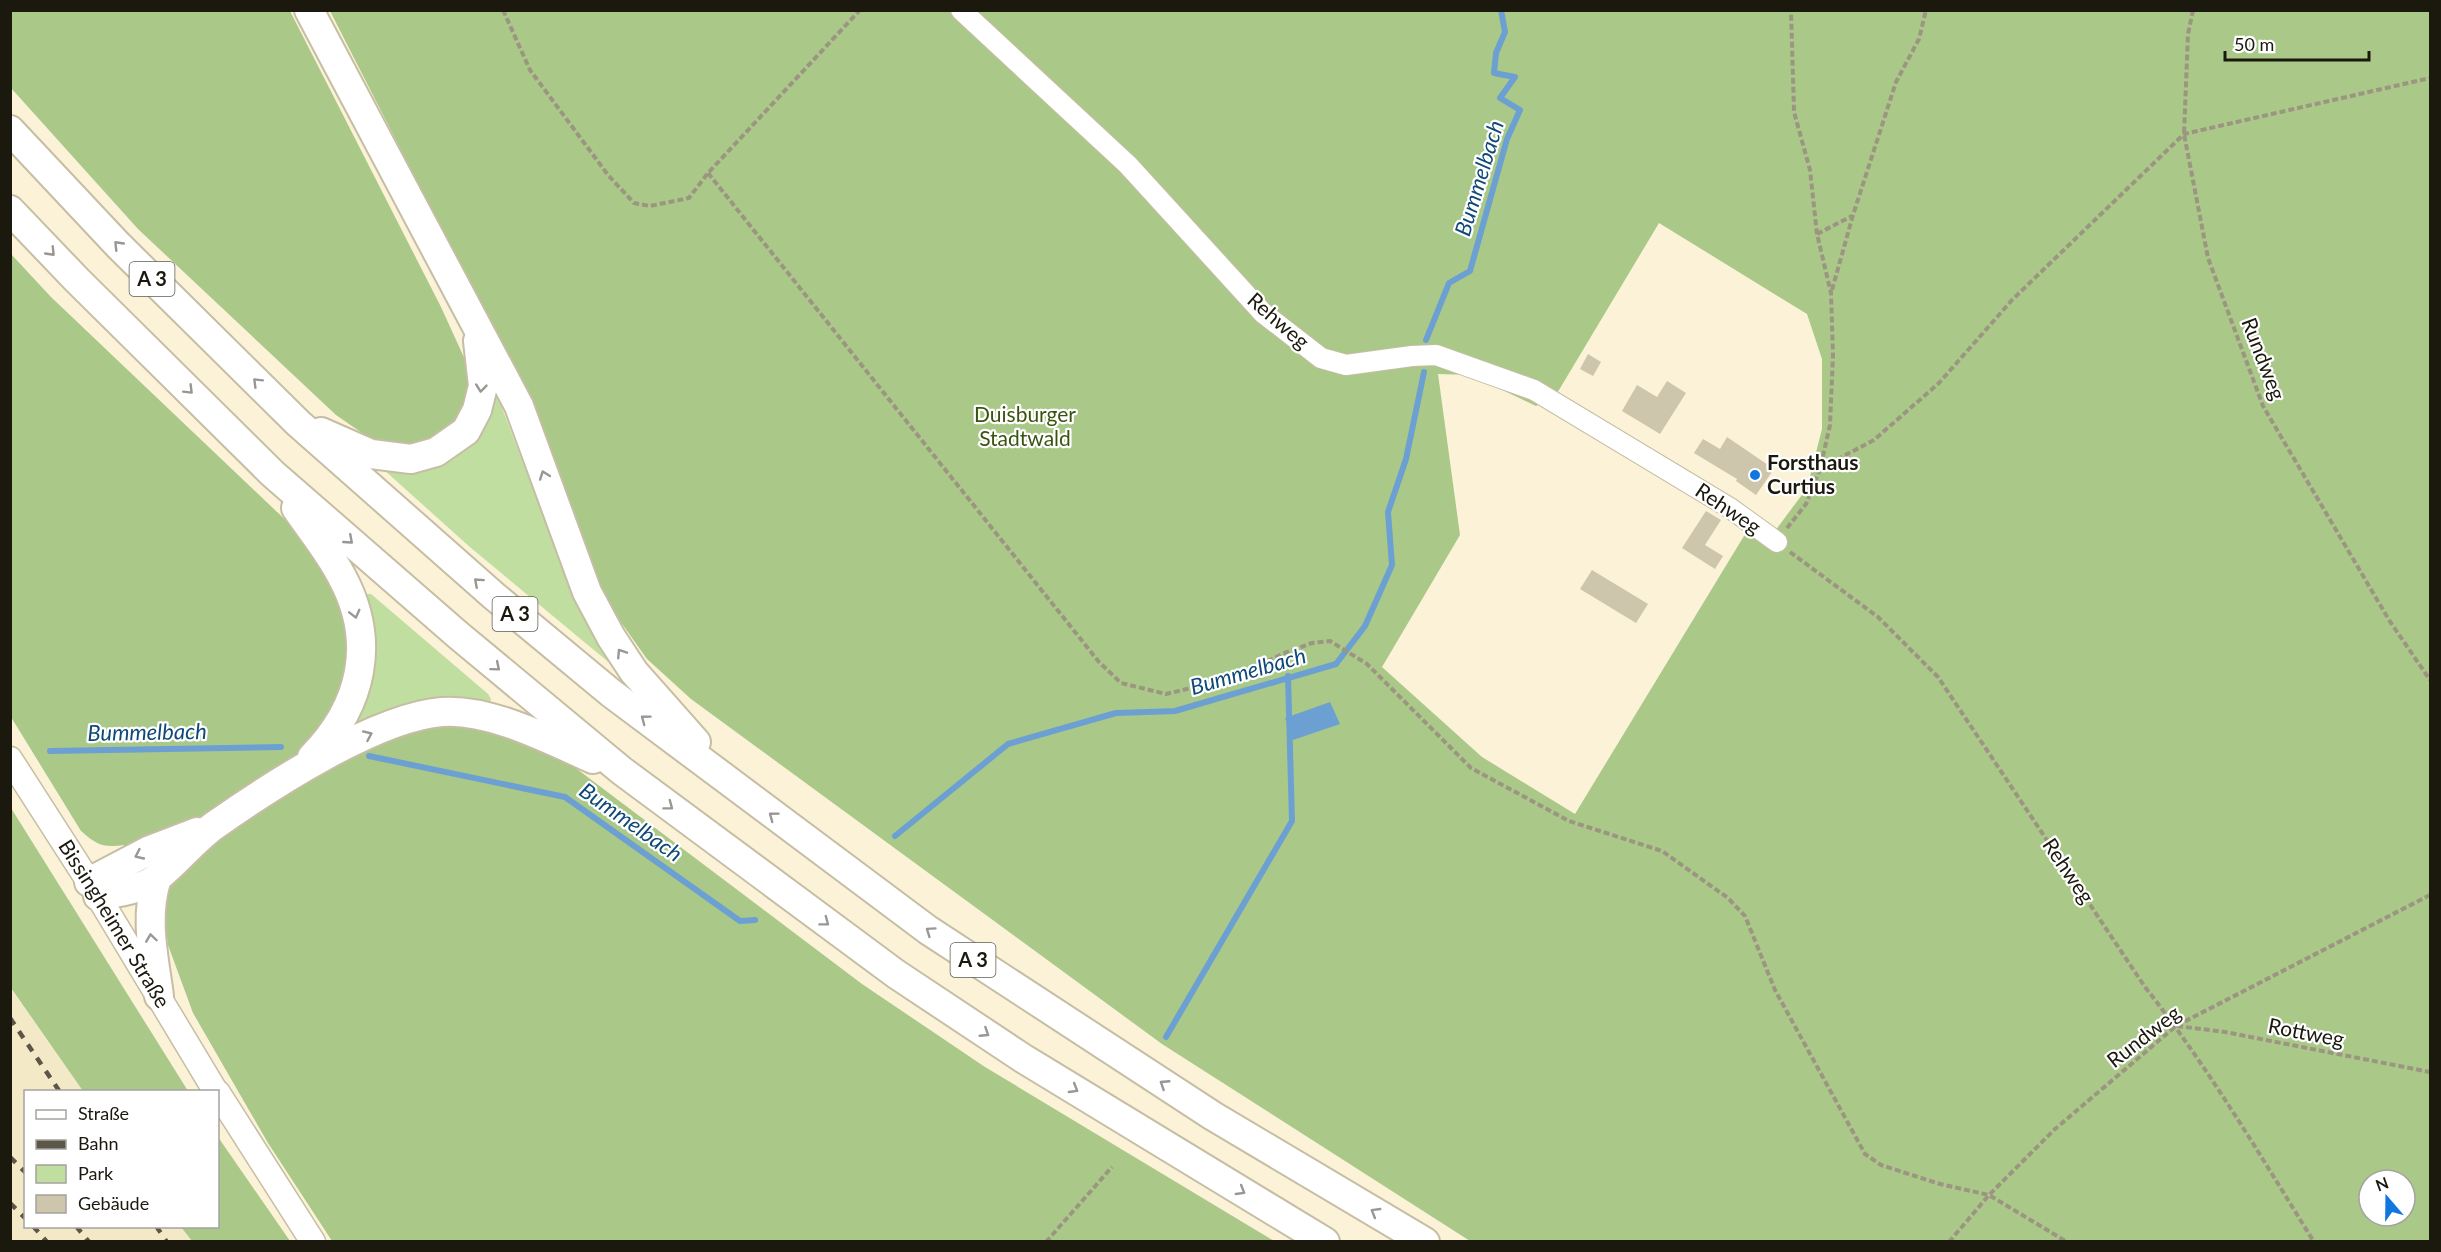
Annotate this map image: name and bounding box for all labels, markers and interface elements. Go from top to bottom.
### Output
scale bar [2225,24,2369,62]
text: 50 m [2234,33,2274,55]
water label: Bummelbach [1448,117,1509,239]
one-way arrow [114,241,125,251]
one-way arrow [44,246,55,256]
road number: A 3 [130,262,174,296]
street label: Rehweg [1243,286,1315,353]
street label: Rundweg [2237,314,2292,403]
one-way arrow [253,378,264,389]
one-way arrow [181,383,192,394]
one-way arrow [475,383,488,393]
park label: Duisburger Stadtwald [974,401,1076,450]
place label: Forsthaus Curtius [1767,449,1858,498]
marker: Forsthaus Curtius [1748,468,1762,482]
one-way arrow [538,470,551,480]
street label: Rehweg [1691,477,1766,539]
one-way arrow [342,533,353,544]
one-way arrow [474,578,484,589]
road number: A 3 [492,597,538,631]
one-way arrow [348,609,361,619]
water label: Bummelbach [1187,641,1309,700]
one-way arrow [617,649,629,659]
one-way arrow [490,660,501,671]
one-way arrow [641,715,652,726]
water label: Bummelbach [87,717,207,746]
one-way arrow [361,730,372,742]
water label: Bummelbach [575,776,688,867]
one-way arrow [662,798,673,809]
one-way arrow [769,812,780,823]
street label: Rehweg [2038,833,2100,908]
street label: Bissingheimer Straße [54,834,176,1012]
one-way arrow [135,848,146,860]
one-way arrow [819,915,830,926]
one-way arrow [926,927,936,939]
one-way arrow [146,934,158,943]
road number: A 3 [950,943,996,977]
street label: Rundweg [2101,999,2185,1072]
street label: Rottweg [2266,1012,2346,1051]
one-way arrow [979,1026,989,1038]
one-way arrow [1160,1080,1171,1091]
one-way arrow [1068,1082,1078,1094]
legend [24,1090,219,1228]
text: Straße [78,1102,129,1124]
text: Bahn [78,1132,119,1154]
text: Park [78,1162,114,1184]
north arrow [2357,1168,2417,1228]
text: N [2373,1172,2391,1194]
one-way arrow [1235,1183,1245,1195]
text: Gebäude [78,1192,149,1214]
one-way arrow [1371,1207,1381,1219]

